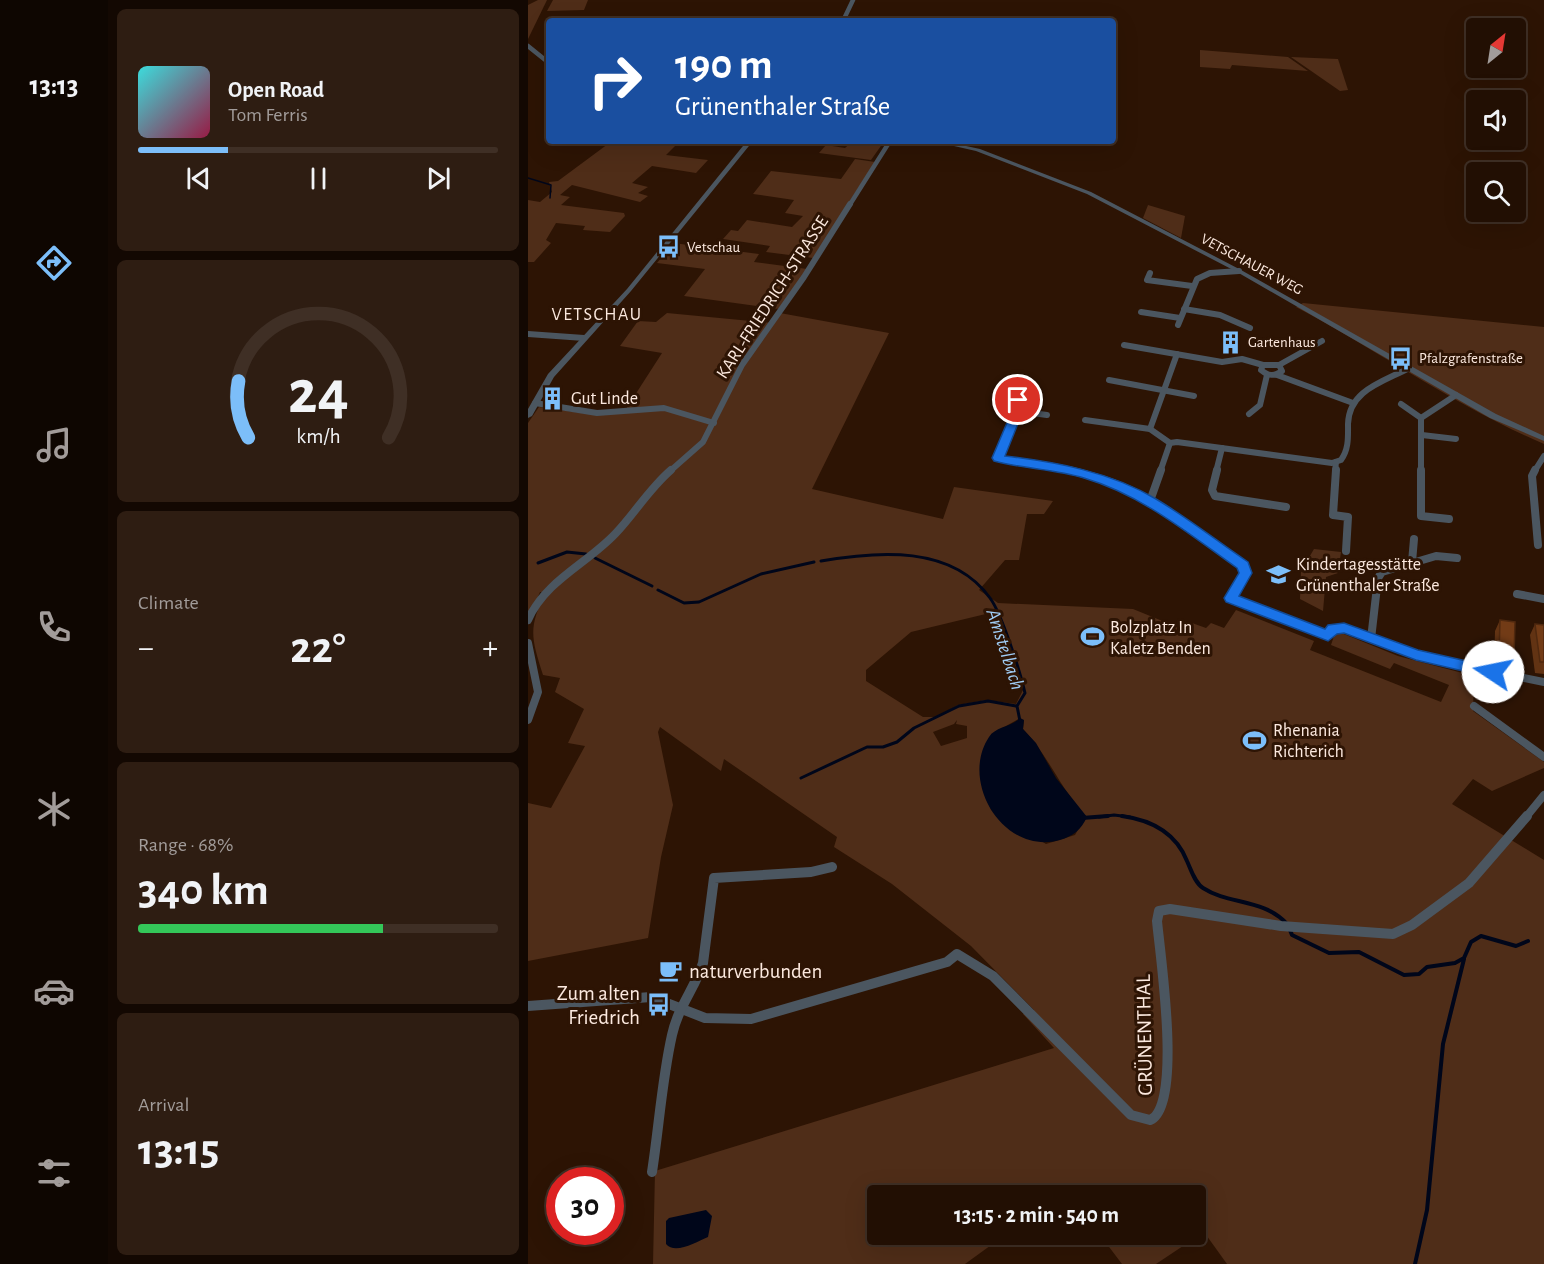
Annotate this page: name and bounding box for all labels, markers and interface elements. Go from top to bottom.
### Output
north arrow [1466,18,1526,78]
map controls [1466,18,1526,222]
icon: right [576,42,654,120]
text: 190 m [675,44,773,86]
text: 13:13 [30,72,78,99]
text: Open Road [228,79,324,101]
button: sound [1466,90,1526,150]
text: Grünenthaler Straße [675,93,890,120]
text: Tom Ferris [228,105,308,125]
icon: previous [182,162,215,195]
icon: pause [302,162,335,195]
icon: next [422,162,455,195]
button: search [1466,162,1526,222]
street label: KARL-FRIEDRICH-STRASSE [714,213,832,382]
street label: VETSCHAUER WEG [1198,231,1305,298]
bus stop icon: Vetschau [656,234,682,260]
place label: Vetschau [687,240,741,255]
icon: directions [33,242,75,284]
district label: VETSCHAU [552,306,642,324]
building icon: Gartenhaus [1217,329,1243,355]
place label: Gartenhaus [1248,335,1316,350]
bus stop icon: Pfalzgrafenstraße [1388,345,1414,371]
place label: Pfalzgrafenstraße [1419,351,1523,366]
text: 24 [288,362,348,424]
pin [992,374,1043,425]
icon: arrive [1001,383,1034,416]
building icon: Gut Linde [540,385,566,411]
place label: Gut Linde [571,390,638,408]
icon: music [33,424,75,466]
text: km/h [296,426,340,447]
place label: Kindertagesstätte Grünenthaler Straße [1296,556,1440,595]
school or university icon: Kindertagesstätte Grünenthaler Straße [1265,561,1291,587]
text: Climate [138,593,199,613]
water label: Amstelbach [982,605,1028,692]
icon: phone [33,606,75,648]
place label: Bolzplatz In Kaletz Benden [1110,619,1211,658]
sports icon: Bolzplatz In Kaletz Benden [1079,624,1105,650]
text: 22° [290,626,346,671]
text: − [138,632,154,665]
text: + [482,632,498,665]
position arrow [1461,640,1525,704]
place label: Rhenania Richterich [1273,722,1344,761]
sports icon: Rhenania Richterich [1242,727,1268,753]
icon: climate [33,788,75,830]
text: Range · 68% [138,835,234,855]
text: 340 km [138,868,269,913]
cafe icon: naturverbunden [658,958,684,984]
place label: naturverbunden [689,961,822,982]
icon: car [33,970,75,1012]
street label: GRÜNENTHAL [1132,974,1156,1096]
place label: Zum alten Friedrich [557,983,640,1028]
bus stop icon: Zum alten Friedrich [645,992,671,1018]
text: Arrival [138,1095,189,1115]
text: 13:15 [138,1128,220,1173]
icon: filters [33,1152,75,1194]
speed limit sign: 30 [546,1167,624,1245]
text: 13:15 · 2 min · 540 m [954,1204,1119,1226]

